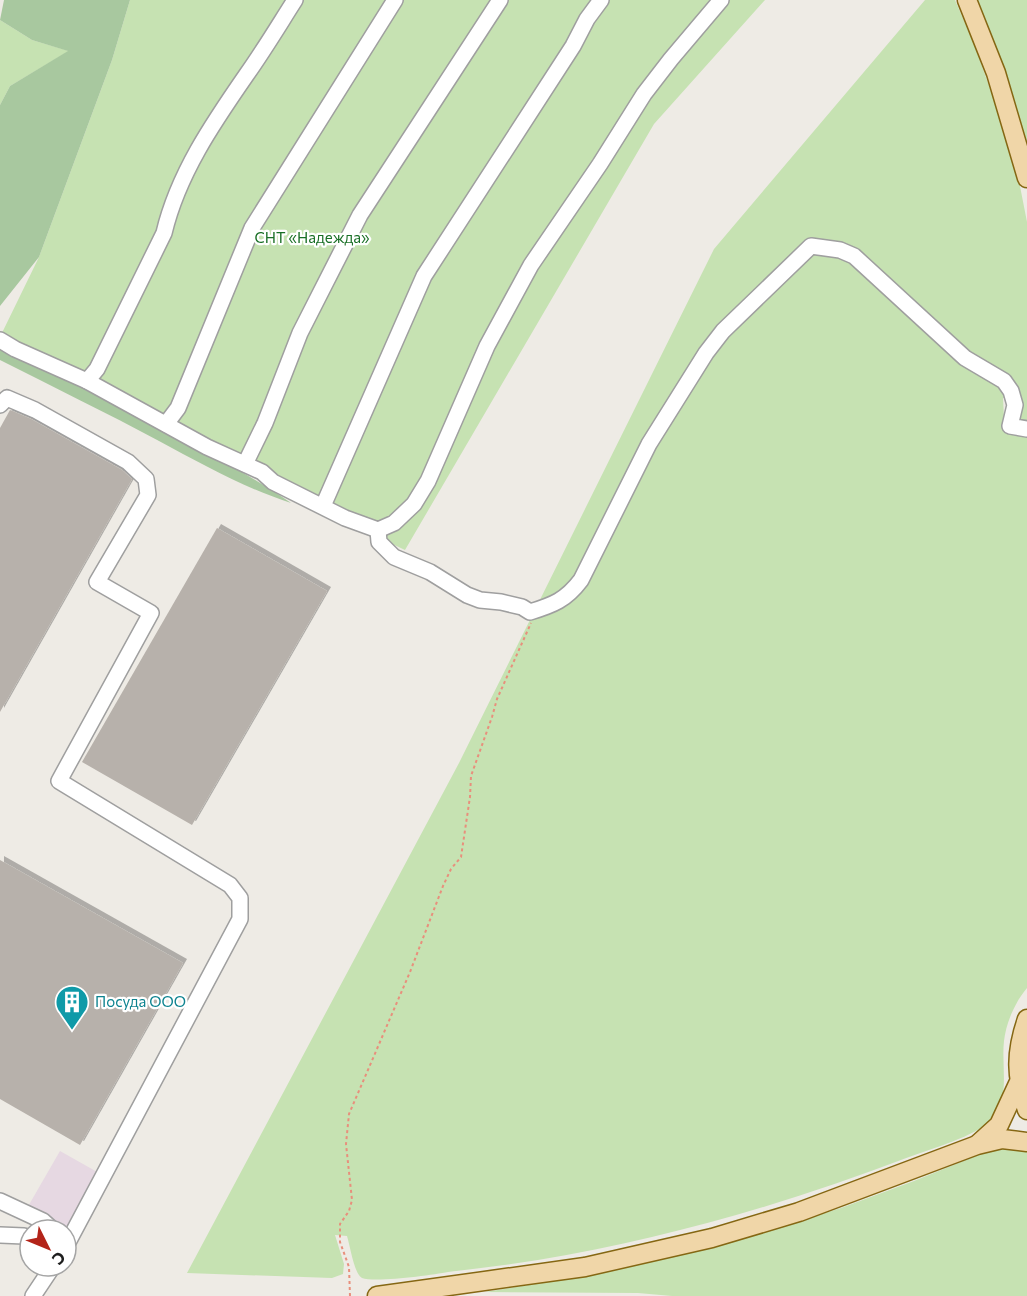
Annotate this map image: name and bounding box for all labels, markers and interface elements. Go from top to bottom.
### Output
park label: СНТ «Надежда» [254,228,370,246]
building icon: Посуда ООО [54,984,90,1031]
place label: Посуда ООО [95,992,186,1010]
north arrow [18,1218,78,1278]
text: С [49,1248,70,1269]

